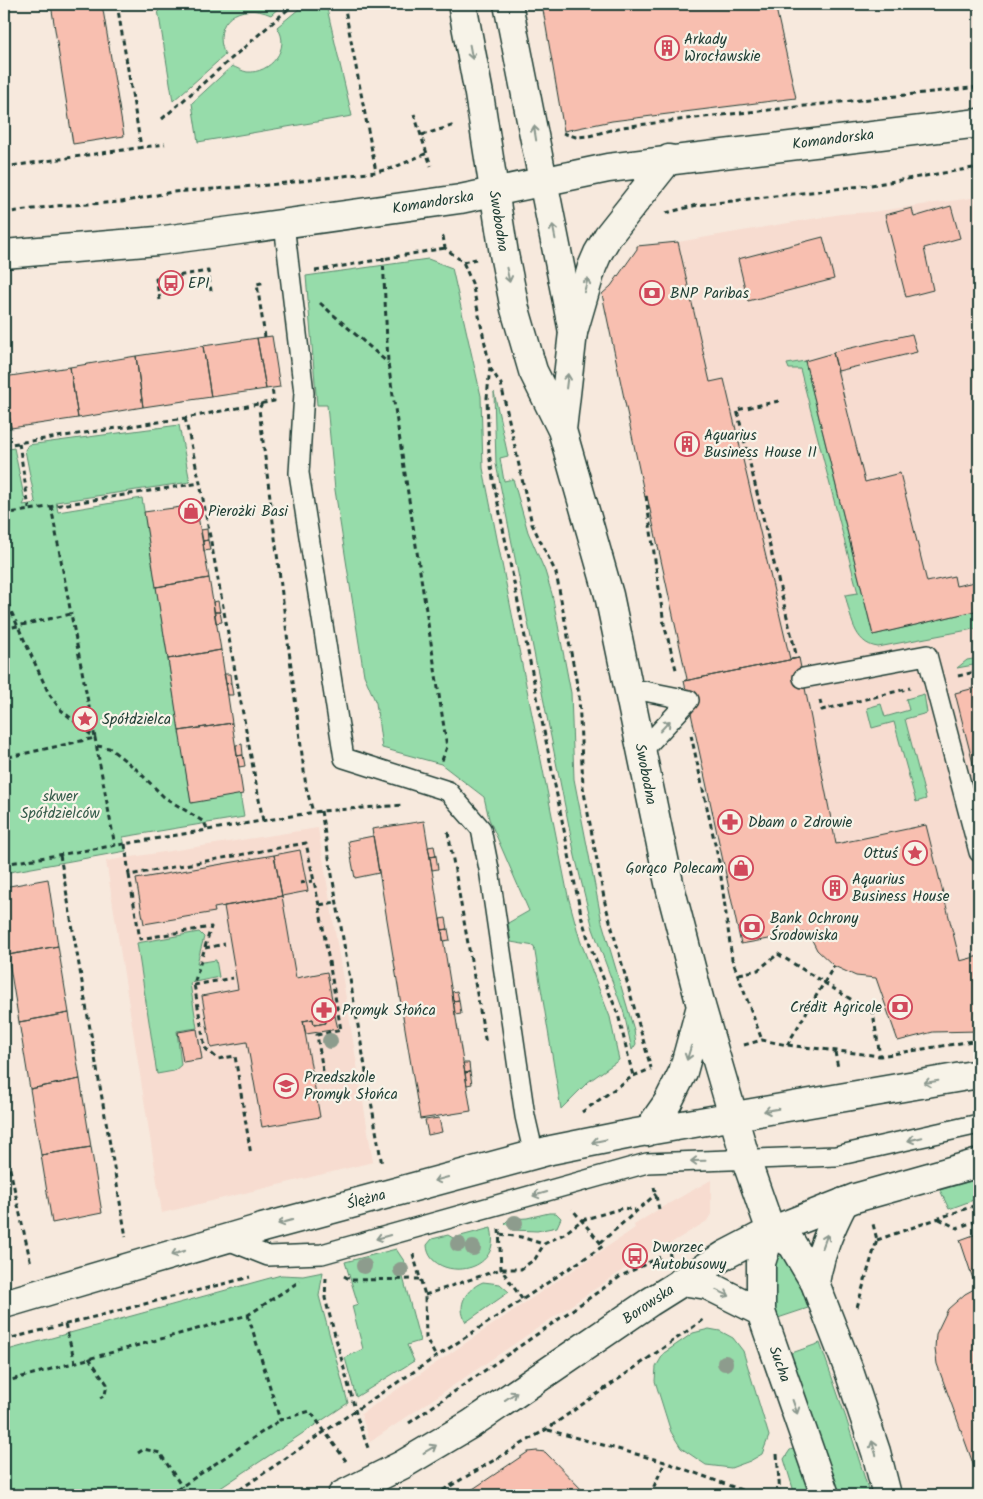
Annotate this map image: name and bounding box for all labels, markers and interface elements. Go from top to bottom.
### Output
place label: Arkady Wrocławskie [684,28,761,69]
building icon: Arkady Wrocławskie [654,35,680,61]
one-way arrow [467,43,477,59]
street label: Komandorska [791,123,875,157]
one-way arrow [529,126,539,142]
street label: Komandorska [391,185,476,221]
street label: Swobodna [481,189,515,254]
one-way arrow [548,225,558,241]
one-way arrow [504,266,513,282]
bus stop icon: EPI [158,270,184,296]
place label: EPI [188,272,210,296]
one-way arrow [582,277,592,293]
bank icon: BNP Paribas [639,280,665,306]
place label: BNP Paribas [670,282,749,306]
one-way arrow [562,374,572,390]
place label: Aquarius Business House II [704,424,817,465]
building icon: Aquarius Business House II [674,431,700,457]
shop icon: Pierożki Basi [178,498,204,524]
place label: Pierożki Basi [208,500,289,524]
place icon: Spółdzielca [72,706,98,732]
place label: Spółdzielca [102,708,171,732]
one-way arrow [659,719,671,732]
street label: Swobodna [627,741,663,807]
park label: skwer Spółdzielców [21,785,100,826]
pharmacy icon: Dbam o Zdrowie [717,809,743,835]
place label: Dbam o Zdrowie [748,811,853,835]
place icon: Ottuś [902,840,928,866]
place label: Ottuś [864,842,899,866]
shop icon: Gorąco Polecam [728,855,754,881]
place label: Gorąco Polecam [625,857,724,881]
place label: Aquarius Business House [852,868,950,909]
building icon: Aquarius Business House [822,875,848,901]
place label: Bank Ochrony Środowiska [770,907,859,948]
bank icon: Bank Ochrony Środowiska [739,914,765,940]
bank icon: Crédit Agricole [887,994,913,1020]
place label: Crédit Agricole [790,996,882,1020]
pharmacy icon: Promyk Słońca [311,997,337,1023]
place label: Promyk Słońca [342,999,436,1023]
one-way arrow [683,1045,693,1061]
place label: Przedszkole Promyk Słońca [304,1066,398,1107]
school or university icon: Przedszkole Promyk Słońca [273,1073,299,1099]
one-way arrow [924,1078,940,1088]
one-way arrow [764,1106,780,1116]
one-way arrow [907,1135,923,1144]
one-way arrow [592,1136,608,1146]
one-way arrow [690,1157,706,1166]
one-way arrow [434,1175,450,1185]
street label: Ślężna [344,1183,389,1217]
one-way arrow [532,1189,548,1199]
one-way arrow [277,1217,293,1227]
one-way arrow [375,1233,391,1242]
one-way arrow [821,1234,830,1249]
place label: Dworzec Autobusowy [652,1236,727,1277]
bus stop icon: Dworzec Autobusowy [622,1243,648,1269]
one-way arrow [170,1249,186,1259]
street label: Borowska [618,1278,680,1331]
one-way arrow [715,1288,730,1298]
street label: Sucha [761,1343,797,1386]
one-way arrow [504,1391,518,1401]
one-way arrow [791,1399,800,1415]
one-way arrow [869,1441,879,1457]
one-way arrow [423,1443,437,1453]

